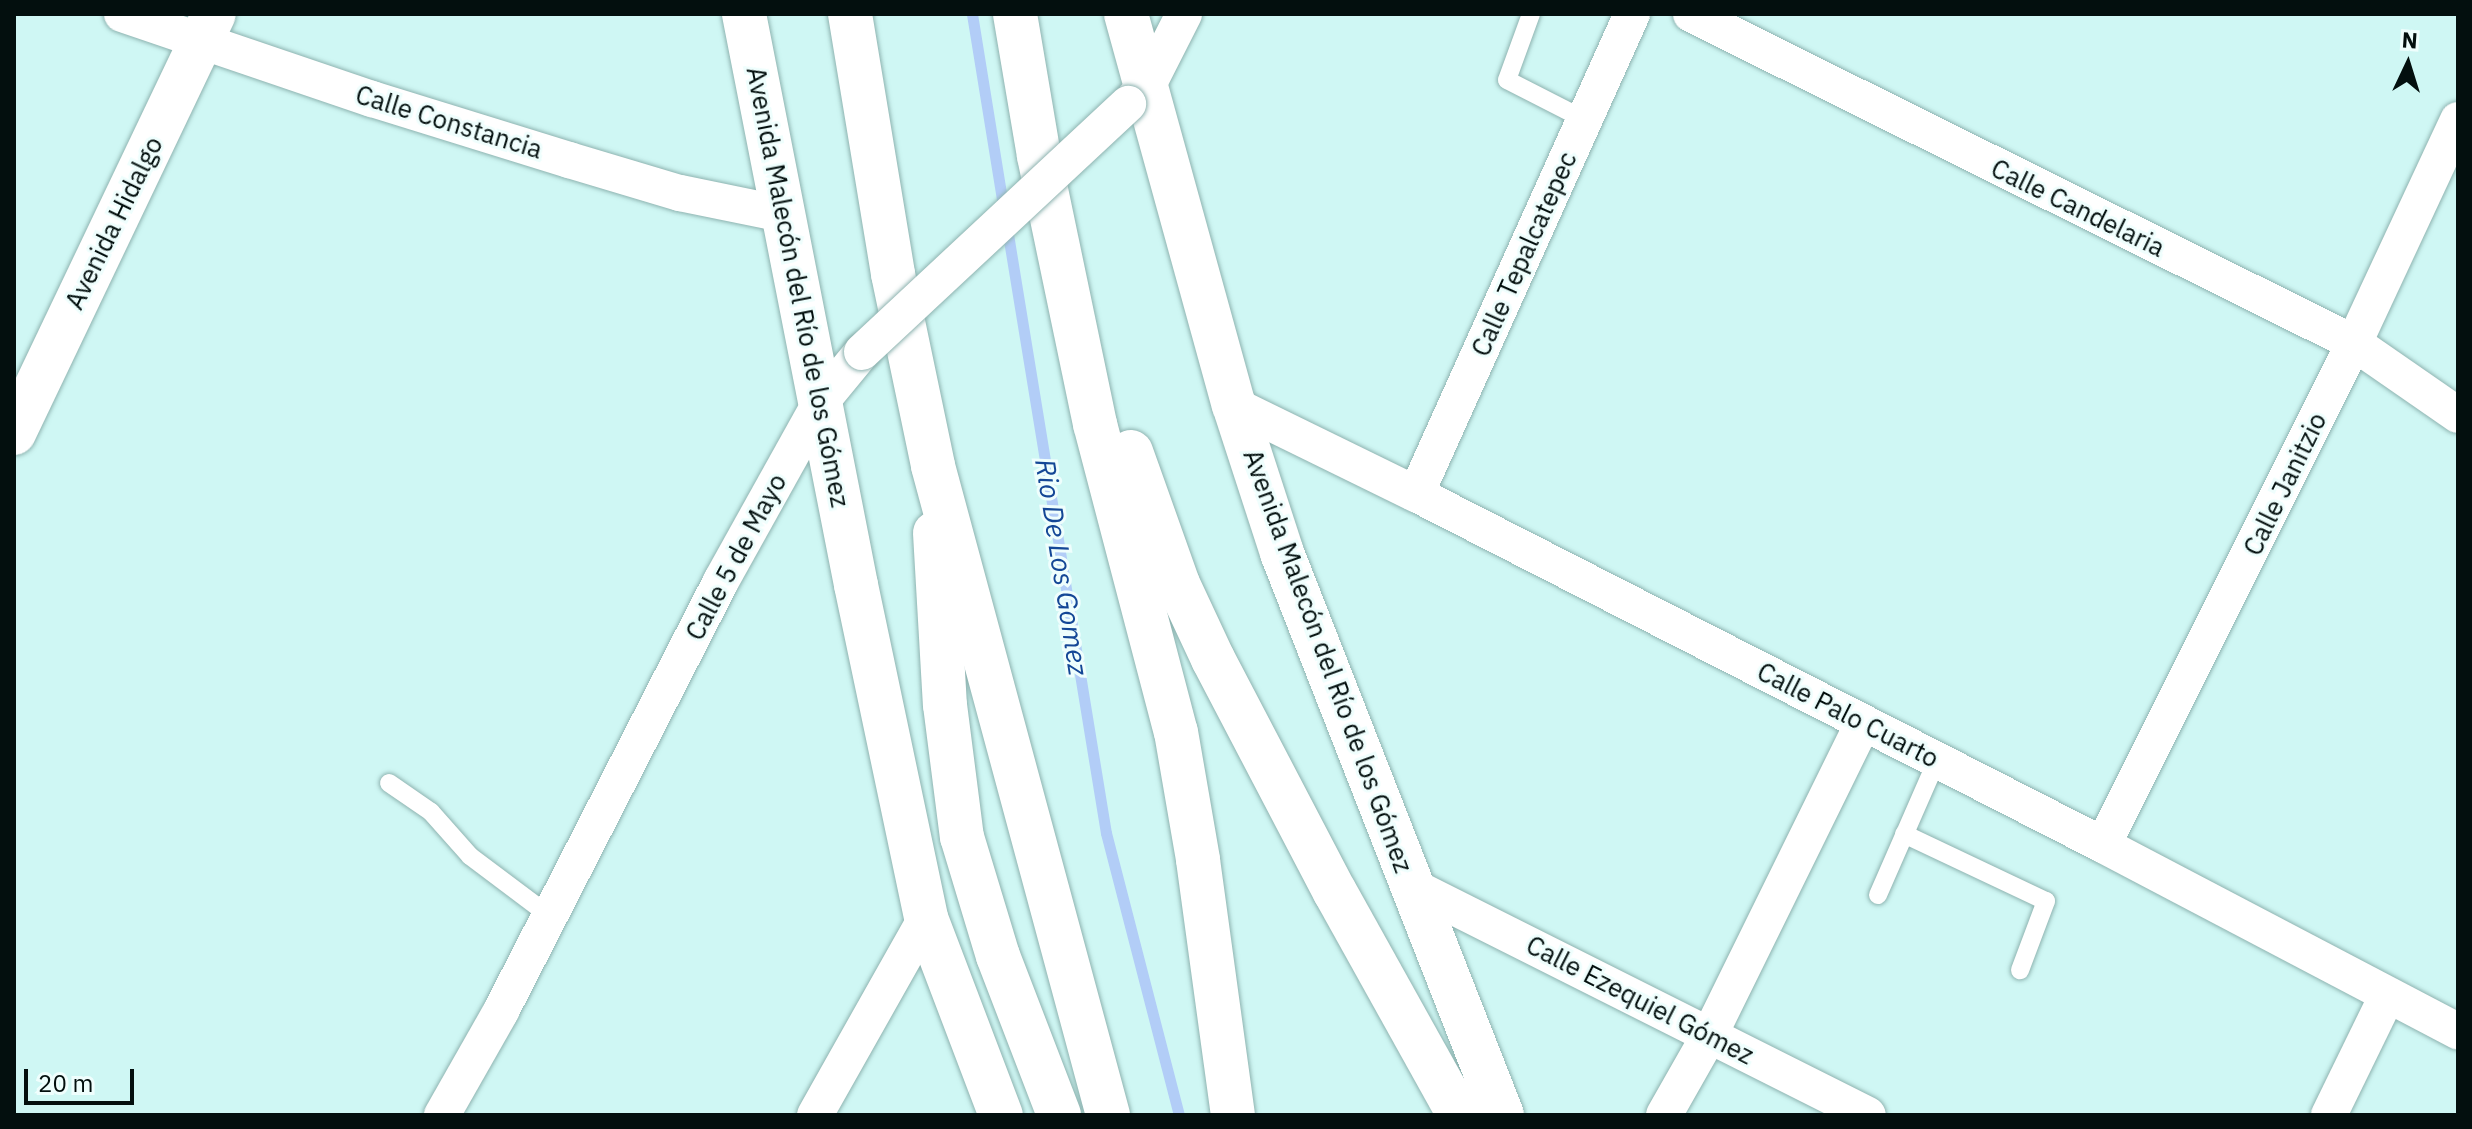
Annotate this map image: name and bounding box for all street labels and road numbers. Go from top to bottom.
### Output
street label: Avenida Malecón del Río de los Gómez [740,64,856,510]
street label: Calle Constancia [352,79,546,165]
street label: Avenida Hidalgo [59,131,169,315]
street label: Calle Tepalcatepec [1465,147,1583,361]
street label: Calle Candelaria [1986,152,2170,264]
street label: Calle Janitzio [2237,407,2333,561]
street label: Avenida Malecón del Río de los Gómez [1237,445,1419,877]
street label: Calle 5 de Mayo [679,468,793,646]
street label: Calle Palo Cuarto [1752,656,1944,774]
street label: Calle Ezequiel Gómez [1521,929,1759,1071]

